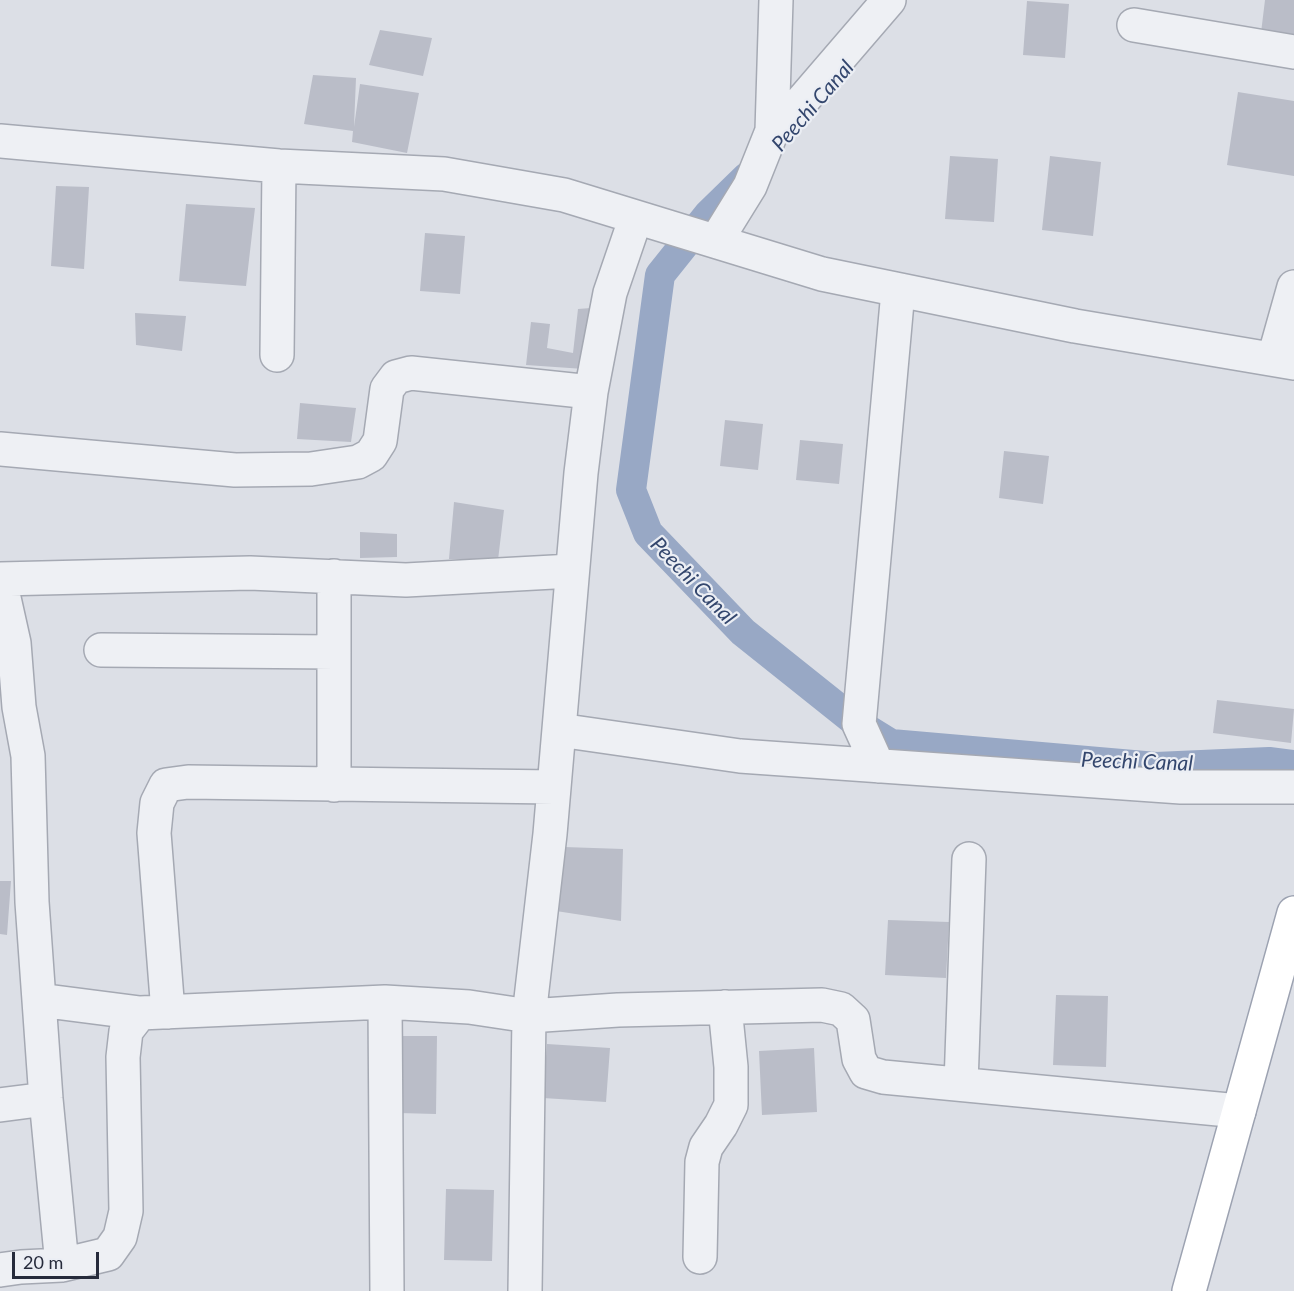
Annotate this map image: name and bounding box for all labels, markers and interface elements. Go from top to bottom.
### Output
water label: Peechi Canal [767,55,859,157]
water label: Peechi Canal [645,532,741,630]
water label: Peechi Canal [1081,747,1193,777]
scale bar [15,1240,102,1278]
text: 20 m [23,1251,63,1273]

